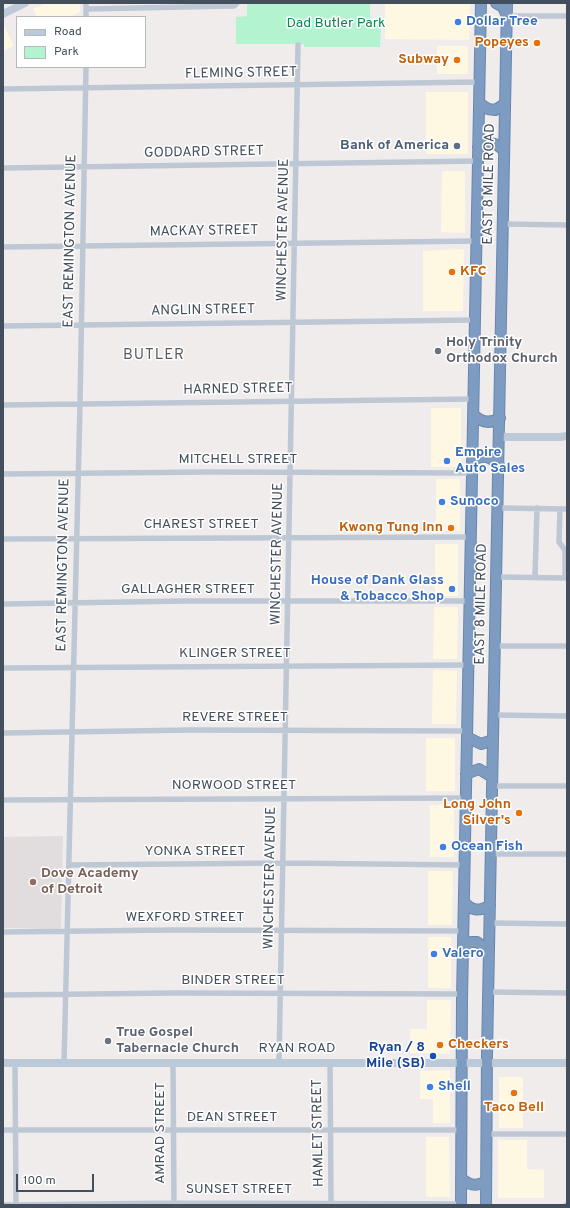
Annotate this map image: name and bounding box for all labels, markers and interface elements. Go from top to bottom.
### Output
place label: Dollar Tree [466,14,538,30]
legend [16,16,146,68]
park label: Dad Butler Park [286,16,386,32]
marker: Dollar Tree [453,17,463,27]
text: Road [54,24,82,40]
place label: Popeyes [474,35,529,51]
marker: Popeyes [532,38,542,48]
text: Park [54,44,79,60]
place label: Subway [398,52,449,68]
marker: Subway [452,55,462,65]
street label: FLEMING STREET [185,65,297,83]
street label: EAST 8 MILE ROAD [481,123,499,245]
place label: Bank of America [340,138,449,154]
marker: Bank of America [452,141,462,151]
street label: GODDARD STREET [144,144,264,162]
street label: EAST REMINGTON AVENUE [61,154,81,328]
street label: WINCHESTER AVENUE [274,158,294,302]
street label: MACKAY STREET [149,223,259,241]
place label: KFC [460,264,487,280]
marker: KFC [447,267,457,277]
street label: ANGLIN STREET [151,302,255,320]
place label: Holy Trinity Orthodox Church [446,335,558,368]
marker: Holy Trinity Orthodox Church [433,346,443,356]
district label: BUTLER [123,347,185,365]
street label: HARNED STREET [183,381,293,399]
place label: Empire Auto Sales [455,445,525,478]
street label: MITCHELL STREET [179,452,297,468]
marker: Empire Auto Sales [442,456,452,466]
street label: EAST REMINGTON AVENUE [54,478,74,652]
street label: WINCHESTER AVENUE [268,482,288,626]
place label: Sunoco [450,494,499,510]
marker: Sunoco [437,497,447,507]
street label: CHAREST STREET [143,517,259,533]
place label: Kwong Tung Inn [339,520,443,536]
marker: Kwong Tung Inn [446,523,456,533]
street label: EAST 8 MILE ROAD [473,543,491,665]
place label: House of Dank Glass & Tobacco Shop [311,573,444,606]
street label: GALLAGHER STREET [121,582,255,598]
marker: House of Dank Glass & Tobacco Shop [447,584,457,594]
street label: KLINGER STREET [179,646,291,662]
street label: REVERE STREET [182,710,288,726]
street label: NORWOOD STREET [172,778,296,794]
place label: Long John Silver's [443,797,511,830]
street label: WINCHESTER AVENUE [261,806,281,950]
marker: Long John Silver's [514,808,524,818]
place label: Ocean Fish [451,839,523,855]
marker: Ocean Fish [438,842,448,852]
street label: YONKA STREET [144,844,246,860]
place label: Dove Academy of Detroit [41,866,139,898]
marker: Dove Academy of Detroit [28,877,38,887]
street label: WEXFORD STREET [126,910,244,926]
place label: Valero [442,946,484,962]
marker: Valero [429,949,439,959]
street label: BINDER STREET [181,973,285,989]
place label: True Gospel Tabernacle Church [116,1025,239,1058]
marker: True Gospel Tabernacle Church [103,1036,113,1046]
place label: Checkers [448,1037,509,1053]
place label: Ryan / 8 Mile (SB) [366,1040,425,1072]
marker: Checkers [435,1040,445,1050]
street label: RYAN ROAD [259,1041,335,1057]
marker: Ryan / 8 Mile (SB) [428,1051,438,1061]
street label: HAMLET STREET [310,1079,328,1187]
place label: Shell [438,1079,471,1095]
street label: AMRAD STREET [153,1082,169,1184]
marker: Shell [425,1082,435,1092]
marker: Taco Bell [509,1088,519,1098]
place label: Taco Bell [484,1100,544,1116]
street label: DEAN STREET [187,1110,277,1126]
scale bar [18,1166,96,1192]
text: 100 m [23,1173,56,1189]
street label: SUNSET STREET [186,1182,292,1198]

